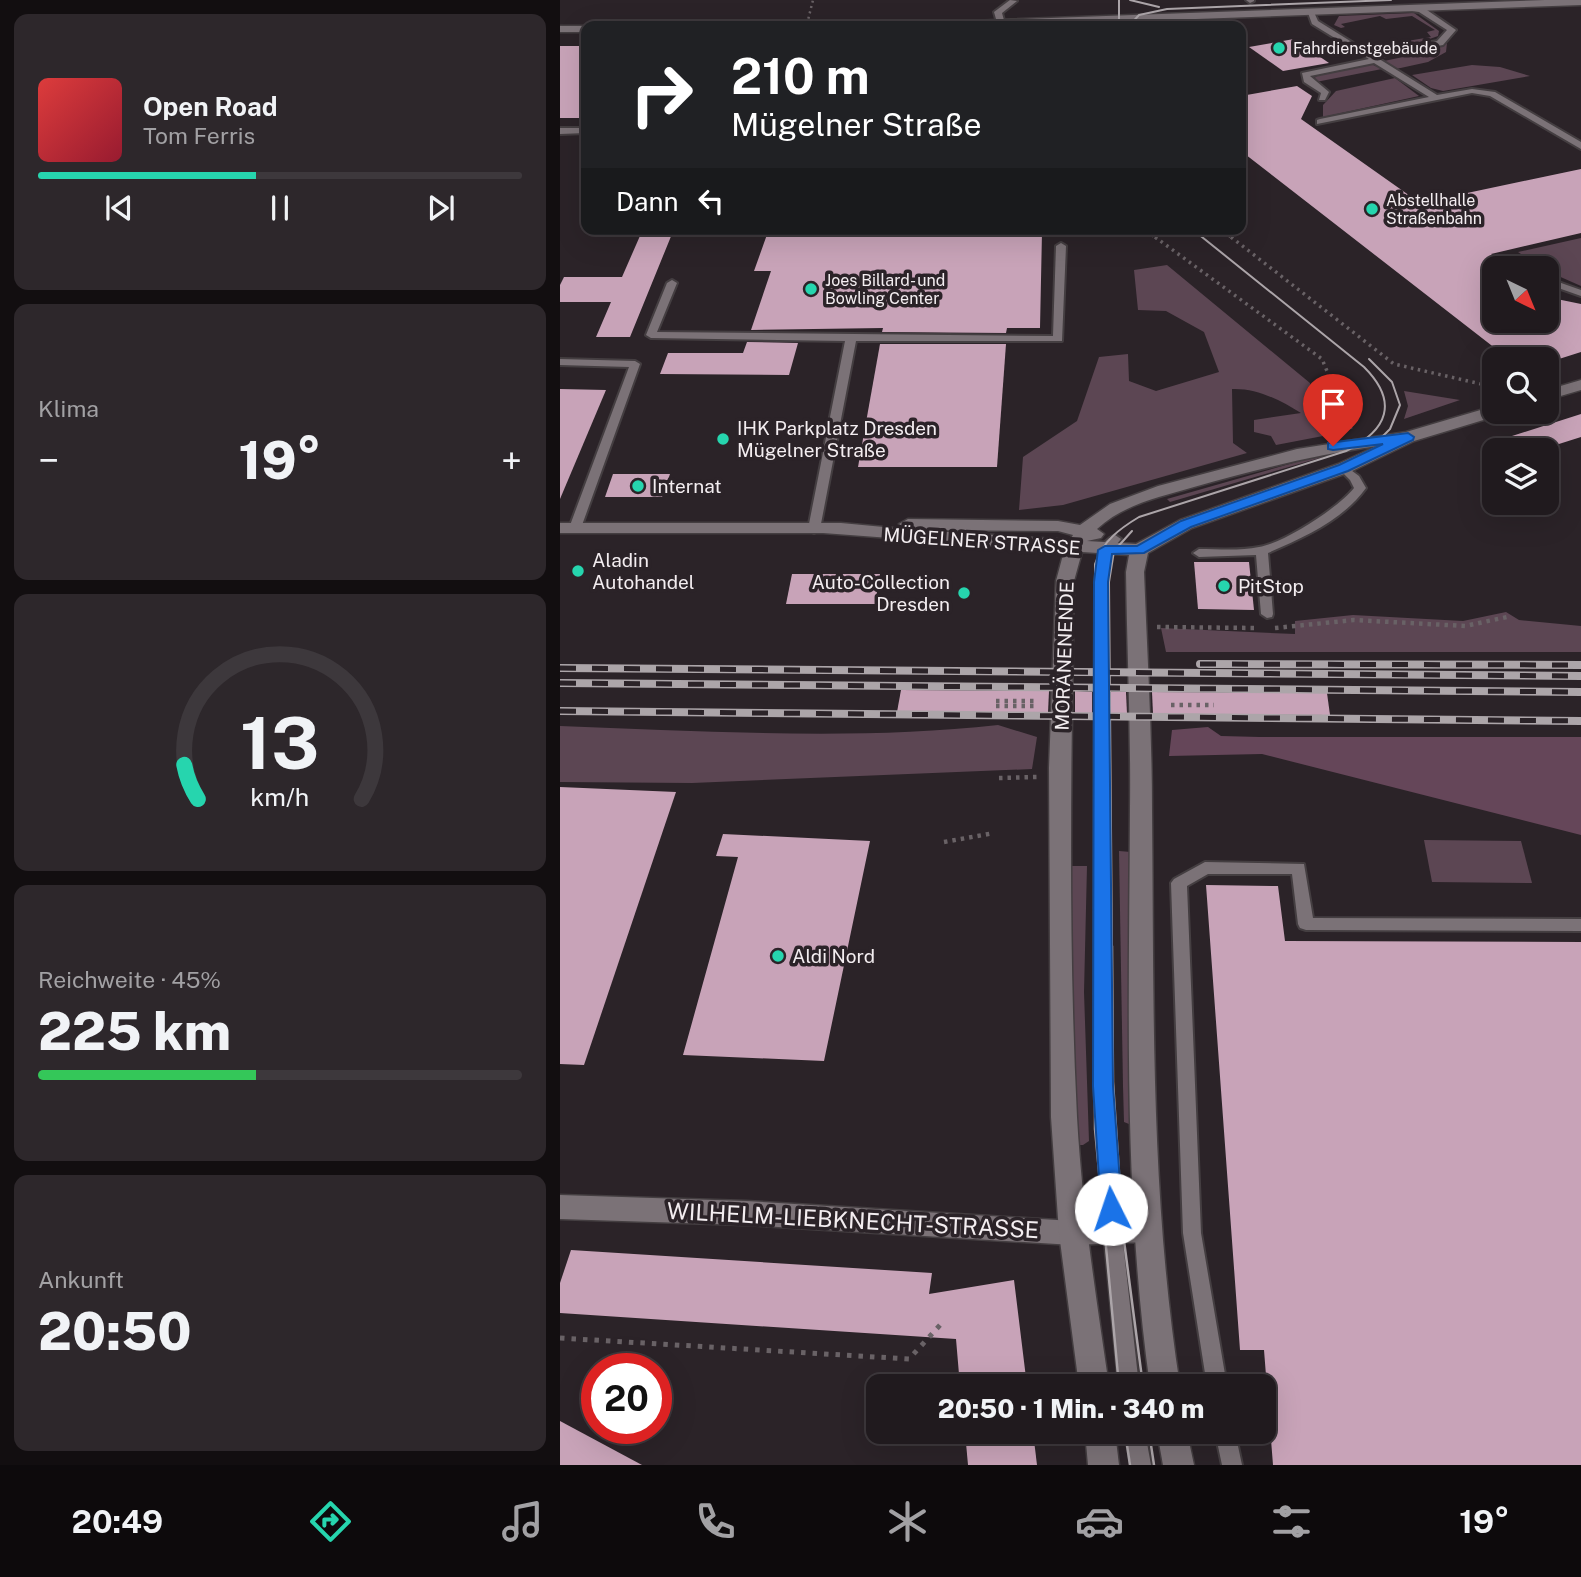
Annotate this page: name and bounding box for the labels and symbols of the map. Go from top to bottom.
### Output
place label: Fahrdienstgebäude [1293,39,1438,58]
marker: Fahrdienstgebäude [1271,40,1287,56]
place label: Abstellhalle Straßenbahn [1386,191,1482,228]
marker: Abstellhalle Straßenbahn [1364,201,1380,217]
north arrow [1482,256,1559,332]
place label: Joes Billard- und Bowling Center [825,271,945,308]
marker: Joes Billard- und Bowling Center [803,281,819,297]
pin [1303,374,1363,446]
place label: IHK Parkplatz Dresden Mügelner Straße [737,417,937,461]
marker: IHK Parkplatz Dresden Mügelner Straße [715,431,731,447]
place label: Internat [652,475,722,497]
marker: Internat [630,478,646,494]
street label: MÜGELNER STRASSE [883,523,1081,559]
place label: Aladin Autohandel [592,549,695,593]
marker: Aladin Autohandel [570,563,586,579]
place label: Auto-Collection Dresden [811,571,950,615]
place label: PitStop [1238,575,1304,597]
marker: PitStop [1216,578,1232,594]
street label: MORÄNENENDE [1050,581,1078,731]
marker: Auto-Collection Dresden [956,585,972,601]
place label: Aldi Nord [792,945,875,967]
marker: Aldi Nord [770,948,786,964]
position arrow [1074,1172,1148,1246]
street label: WILHELM-LIEBKNECHT-STRASSE [666,1197,1040,1243]
speed limit sign: 20 [581,1353,672,1444]

